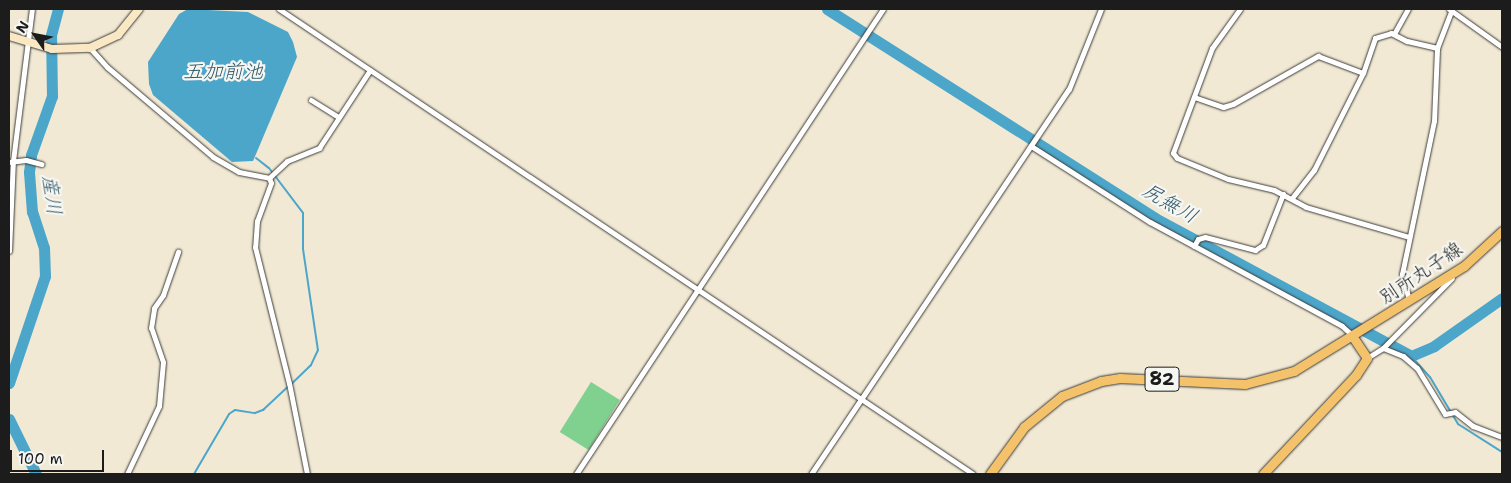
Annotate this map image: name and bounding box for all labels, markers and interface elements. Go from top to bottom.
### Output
north arrow [10,10,60,60]
text: N [12,17,33,36]
water label: 五加前池 [183,59,263,83]
water label: 産川 [37,174,67,216]
water label: 尻無川 [1138,178,1202,228]
street label: 別所丸子線 [1375,237,1467,309]
road number: 82 [1144,364,1180,394]
scale bar [12,440,106,472]
text: 100 m [18,449,63,469]

